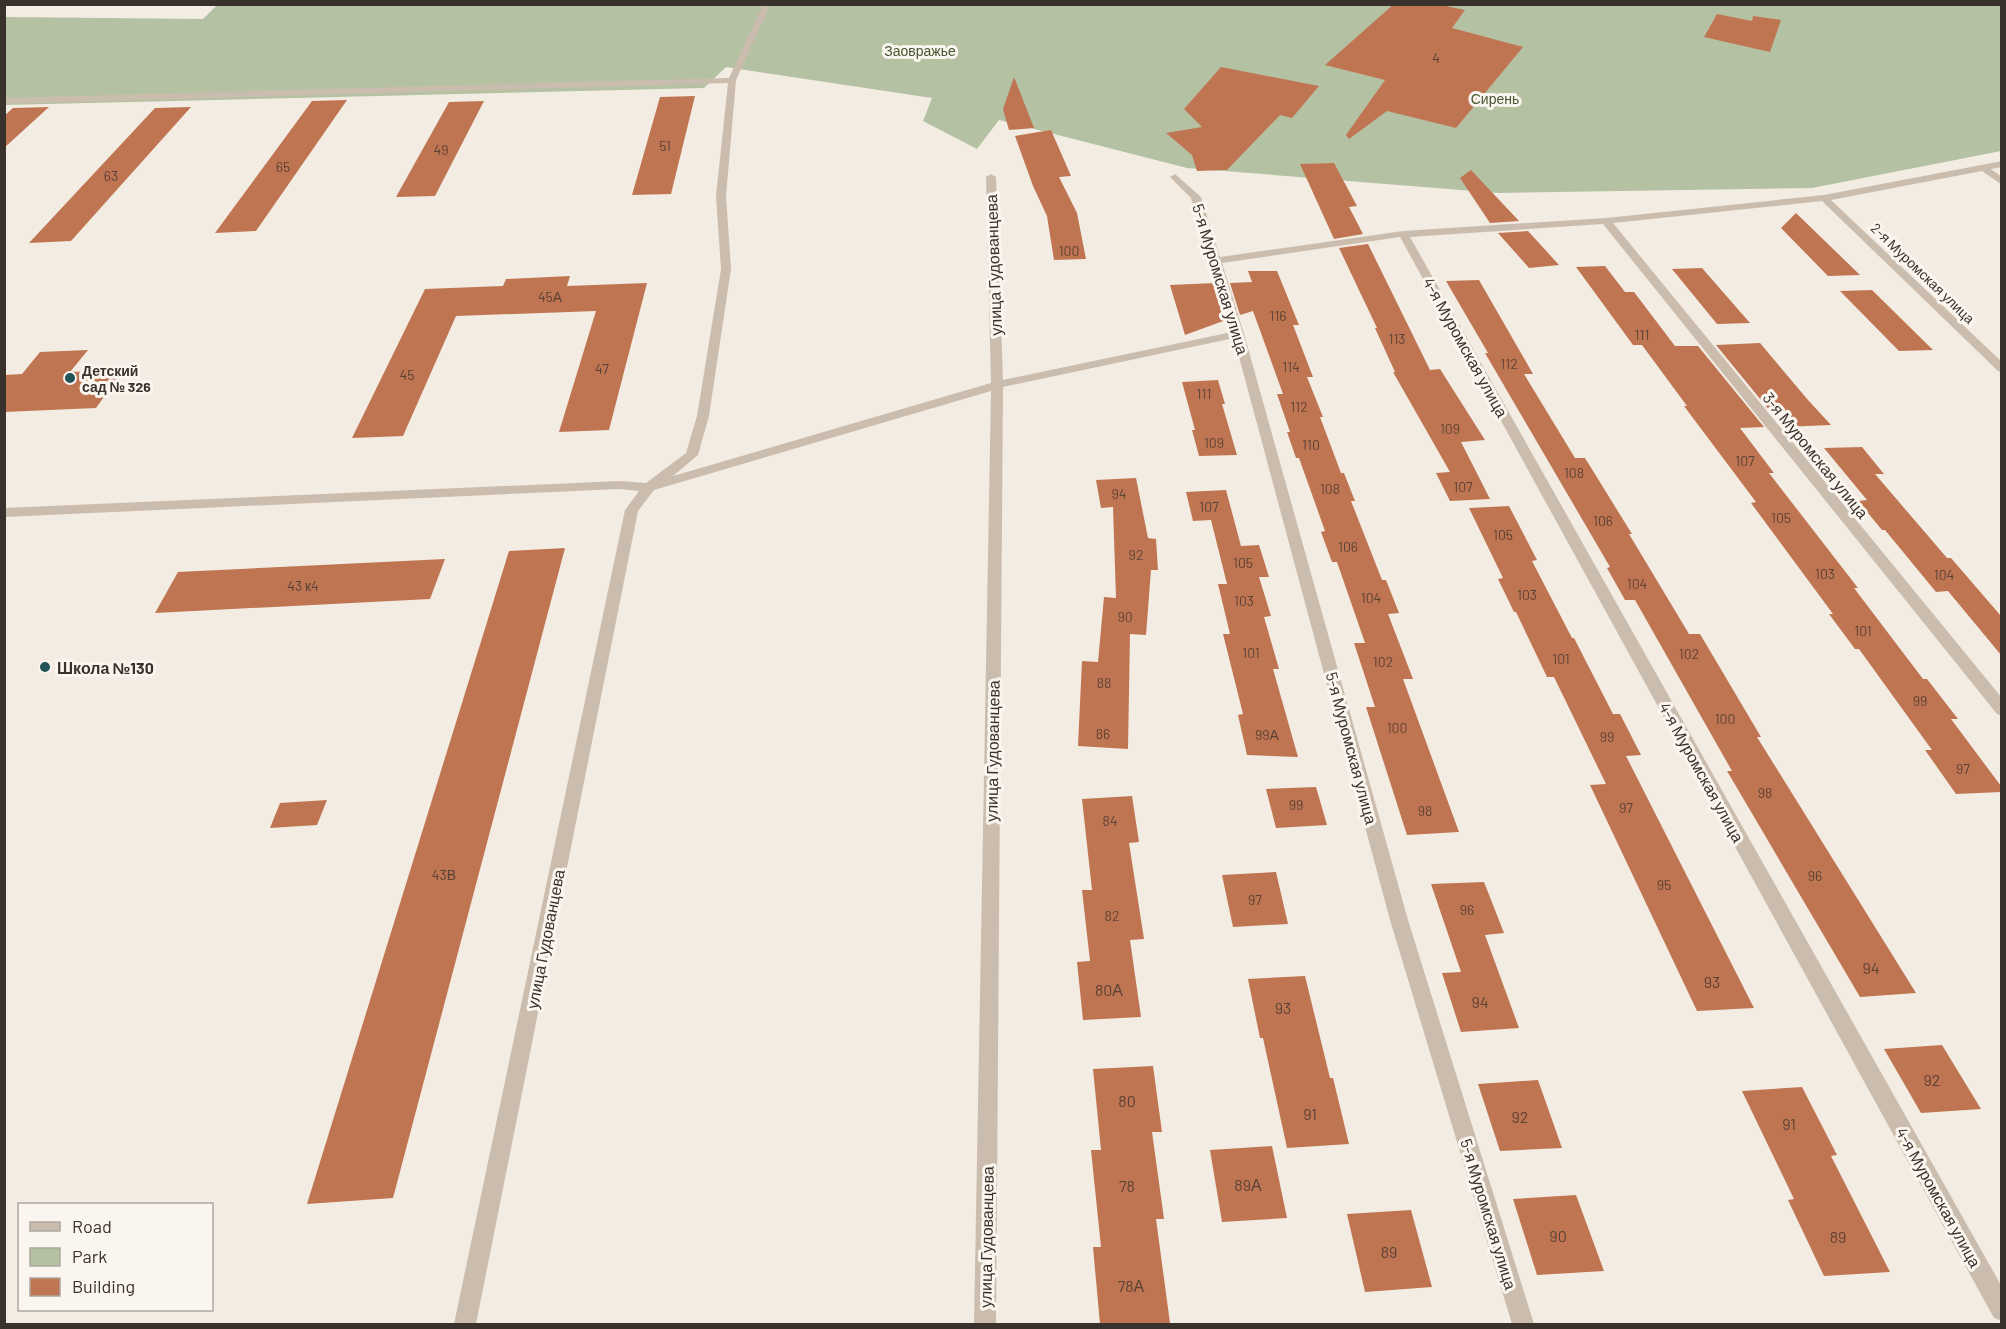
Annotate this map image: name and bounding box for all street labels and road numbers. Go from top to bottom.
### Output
street label: улица Гудованцева [981,194,1005,336]
street label: 5-я Муромская улица [1189,201,1253,357]
street label: 2-я Муромская улица [1868,219,1978,327]
street label: 4-я Муромская улица [1420,274,1512,420]
street label: 3-я Муромская улица [1759,388,1873,522]
street label: 5-я Муромская улица [1323,670,1381,826]
street label: улица Гудованцева [981,680,1003,822]
street label: 4-я Муромская улица [1656,699,1748,845]
street label: улица Гудованцева [522,868,568,1010]
street label: 4-я Муромская улица [1893,1124,1985,1270]
street label: 5-я Муромская улица [1457,1136,1521,1292]
street label: улица Гудованцева [975,1166,997,1308]

